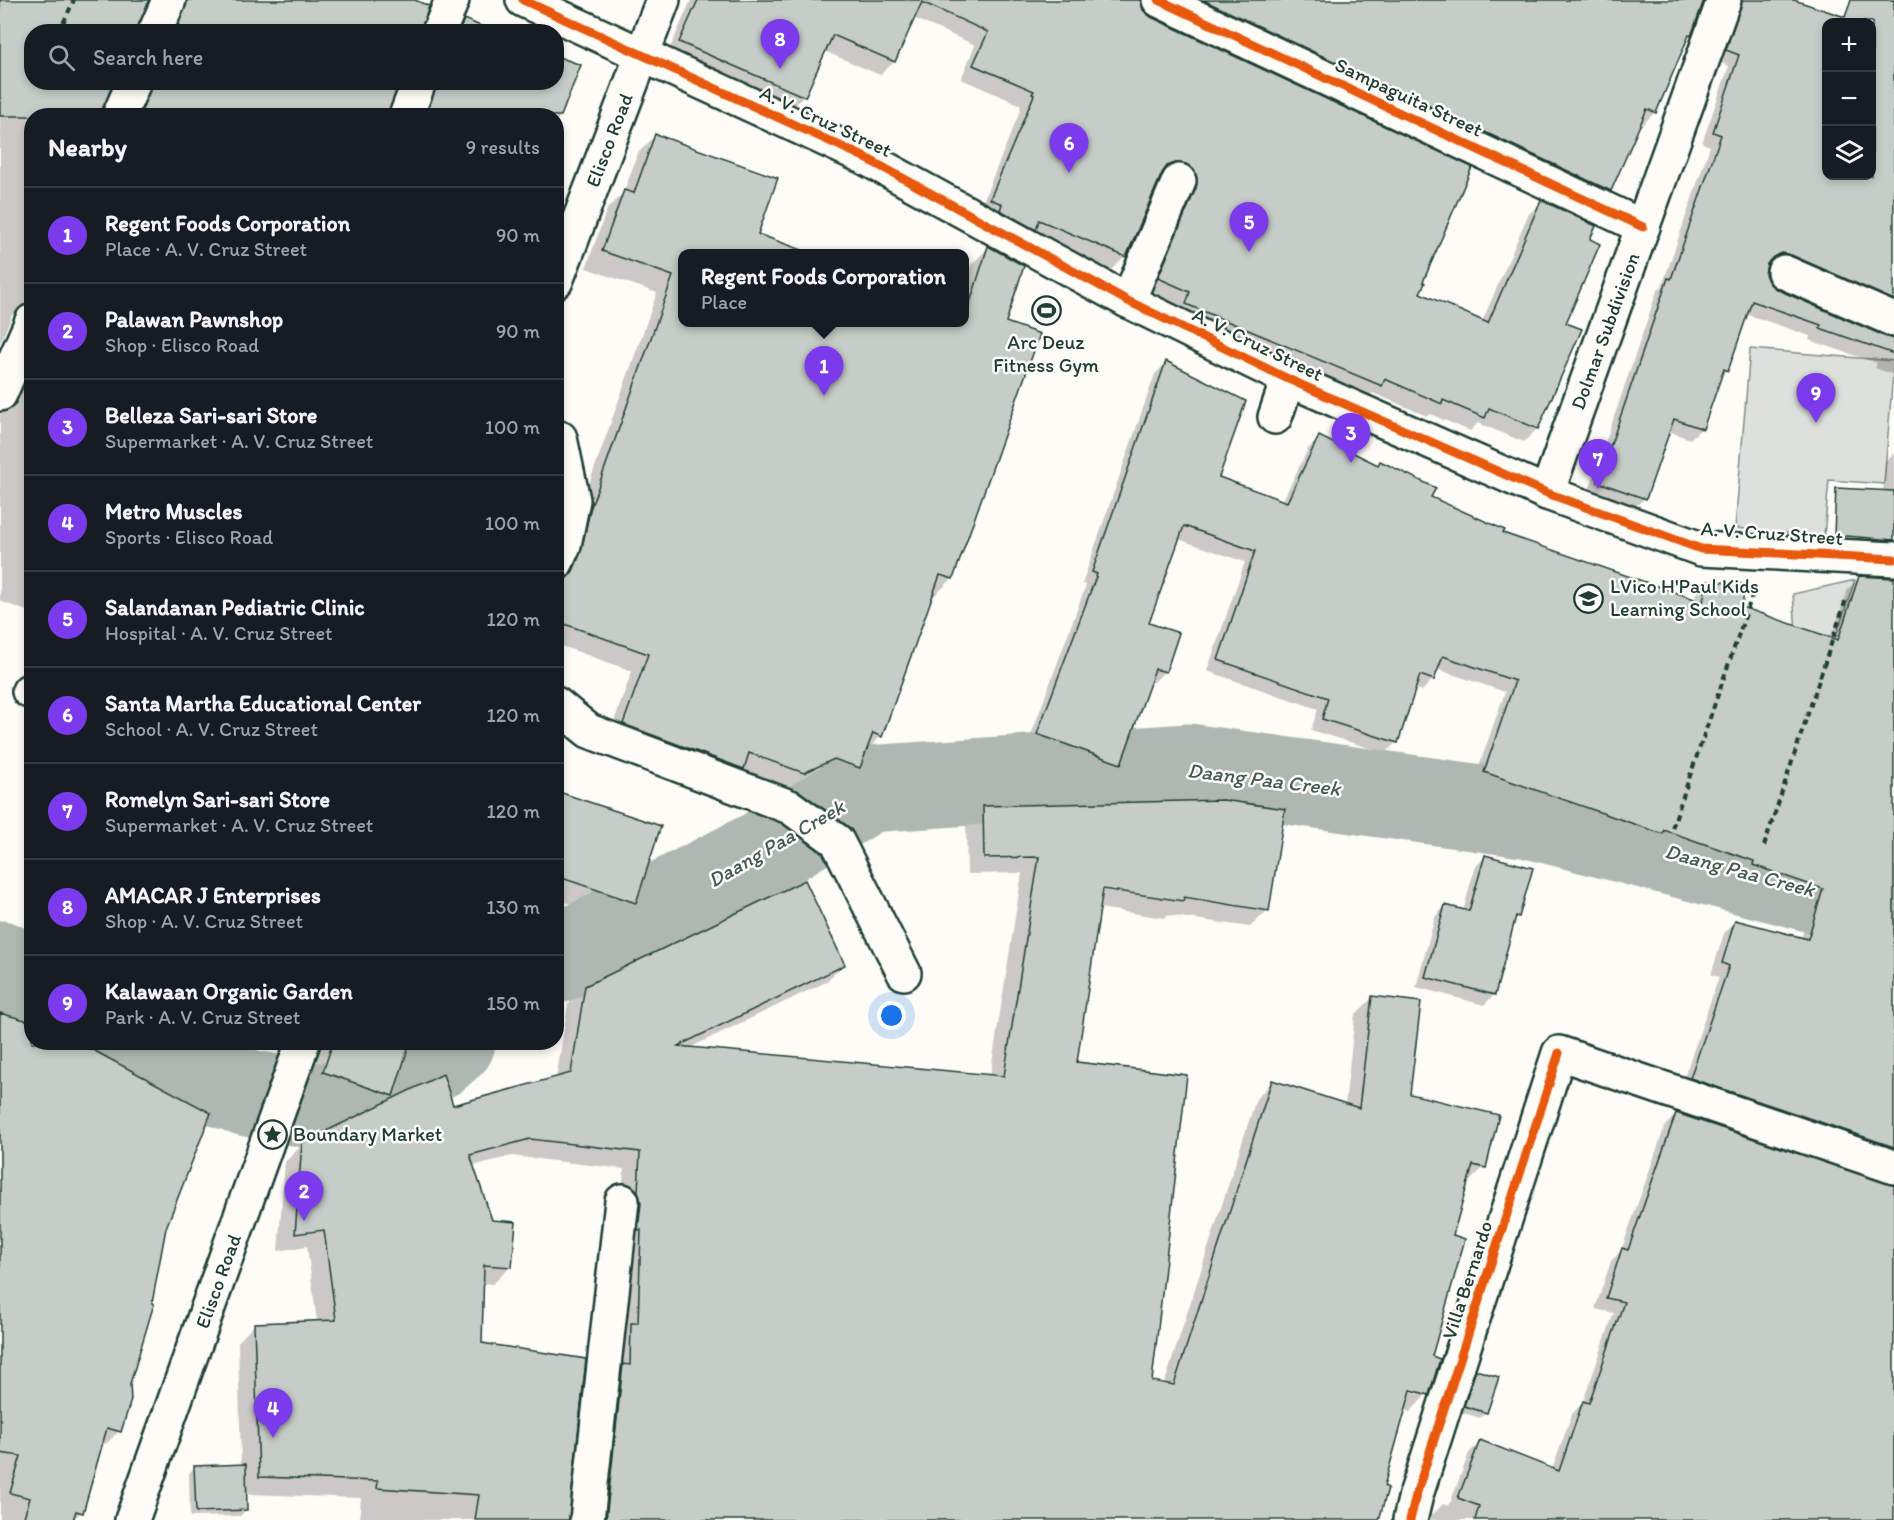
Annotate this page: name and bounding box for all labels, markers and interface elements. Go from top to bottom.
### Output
map controls [1822,18,1876,180]
button: + [1822,18,1876,72]
pin: 8 [760,20,800,69]
search box [24,24,564,90]
icon: search [45,41,78,74]
text: Search here [93,44,203,71]
street label: Sampaguita Street [1331,52,1487,142]
button: − [1822,72,1876,126]
street label: A. V. Cruz Street [756,80,896,162]
street label: Elisco Road [580,90,638,190]
pin: 6 [1050,124,1088,173]
button: layers [1822,126,1876,180]
text: Nearby [48,131,127,163]
text: 9 results [466,135,540,159]
pin: 5 [1230,202,1268,252]
text: Regent Foods Corporation [105,210,350,237]
text: 1 [63,223,72,247]
text: 90 m [496,223,540,247]
text: Place · A. V. Cruz Street [105,237,307,261]
popup [678,249,969,327]
street label: Dolmar Subdivision [1565,249,1645,413]
text: Regent Foods Corporation [701,263,946,290]
text: Place [701,290,747,314]
sports icon: Arc Deuz Fitness Gym [1030,295,1062,327]
street label: A. V. Cruz Street [1189,302,1328,386]
text: Palawan Pawnshop [105,306,283,333]
text: 2 [62,319,73,343]
text: 90 m [496,319,540,343]
place label: Arc Deuz Fitness Gym [993,330,1099,377]
text: Shop · Elisco Road [105,333,259,357]
pin: 1 [804,346,844,396]
pin: 9 [1796,374,1836,423]
text: Belleza Sari-sari Store [105,402,317,429]
pin: 3 [1332,414,1370,463]
text: 3 [62,415,73,439]
text: 100 m [485,415,540,439]
text: Supermarket · A. V. Cruz Street [105,429,373,453]
pin: 7 [1578,440,1618,489]
text: Metro Muscles [105,498,242,525]
text: 4 [61,511,74,535]
text: 100 m [485,511,540,535]
street label: A. V. Cruz Street [1700,516,1844,550]
text: Sports · Elisco Road [105,525,273,549]
place label: LVico H'Paul Kids Learning School [1610,574,1759,621]
school or university icon: LVico H'Paul Kids Learning School [1573,582,1605,614]
text: Salandanan Pediatric Clinic [105,594,365,621]
text: 5 [62,607,73,631]
text: 120 m [487,607,540,631]
text: Hospital · A. V. Cruz Street [105,621,333,645]
text: Santa Martha Educational Center [105,690,421,717]
text: 6 [62,703,73,727]
text: 120 m [487,703,540,727]
text: School · A. V. Cruz Street [105,717,318,741]
water label: Daang Paa Creek [1186,757,1343,801]
text: Romelyn Sari-sari Store [105,786,330,813]
water label: Daang Paa Creek [703,793,850,892]
text: 7 [63,799,72,823]
text: 120 m [487,799,540,823]
text: Supermarket · A. V. Cruz Street [105,813,373,837]
water label: Daang Paa Creek [1663,838,1819,902]
text: AMACAR J Enterprises [105,882,321,909]
text: 8 [62,895,73,919]
text: 130 m [486,895,540,919]
text: Shop · A. V. Cruz Street [105,909,303,933]
text: Kalawaan Organic Garden [105,978,353,1005]
text: 9 [62,991,73,1015]
text: 150 m [487,991,540,1015]
your location [877,1001,906,1030]
text: Park · A. V. Cruz Street [105,1005,300,1029]
place icon: Boundary Market [256,1118,288,1150]
place label: Boundary Market [293,1122,442,1146]
pin: 2 [284,1172,324,1221]
street label: Villa Bernardo [1437,1218,1497,1342]
street label: Elisco Road [190,1231,246,1331]
pin: 4 [254,1388,292,1438]

